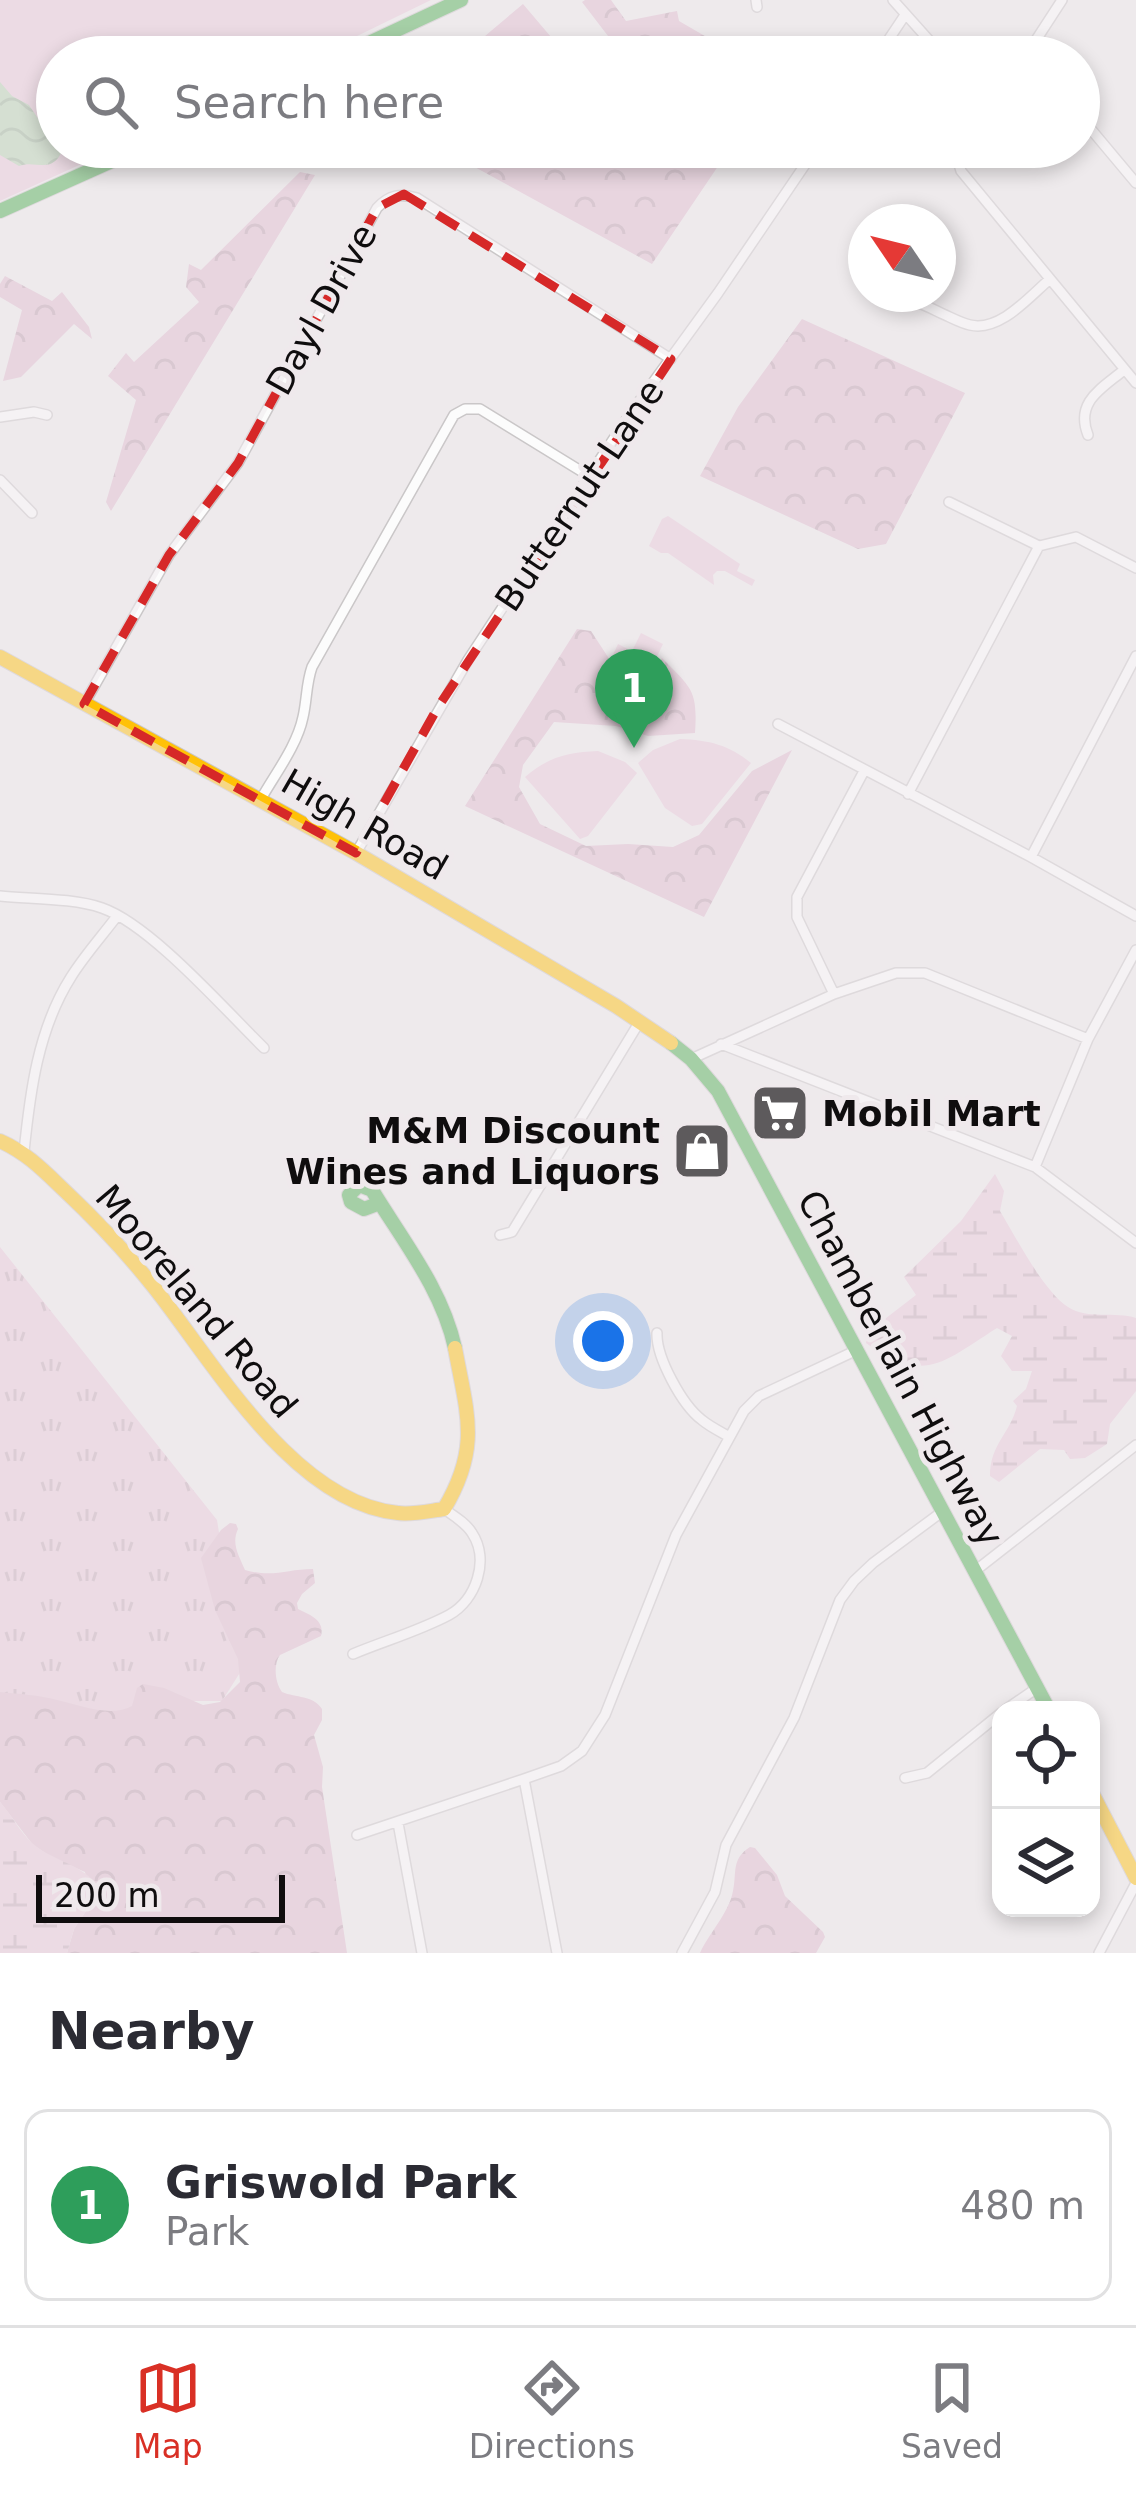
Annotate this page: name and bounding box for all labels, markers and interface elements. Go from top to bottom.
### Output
search box [36,36,1100,168]
icon: search [78,69,144,135]
text: Search here [174,76,444,129]
north arrow [848,204,956,312]
street label: Dayl Drive [258,217,385,402]
street label: Butternut Lane [487,372,672,619]
pin: 1 [595,649,673,748]
street label: High Road [275,761,455,888]
supermarket icon: Mobil Mart [749,1082,811,1144]
place label: Mobil Mart [822,1093,1041,1134]
place label: M&M Discount Wines and Liquors [285,1110,660,1192]
shop icon: M&M Discount Wines and Liquors [671,1120,733,1182]
street label: Mooreland Road [87,1177,306,1426]
street label: Chamberlain Highway [789,1183,1012,1553]
your location [573,1311,633,1371]
map controls [992,1701,1100,1917]
button: locate [992,1701,1100,1809]
button: layers [992,1809,1100,1917]
scale bar [36,1869,285,1922]
text: 200 m [54,1876,160,1915]
text: Nearby [48,2002,255,2061]
text: Griswold Park [165,2156,516,2209]
text: 1 [76,2183,104,2228]
text: 480 m [960,2183,1085,2228]
text: Park [165,2209,249,2254]
tab: Map [133,2355,203,2466]
tab: Directions [469,2355,635,2466]
tab: Saved [901,2355,1003,2466]

